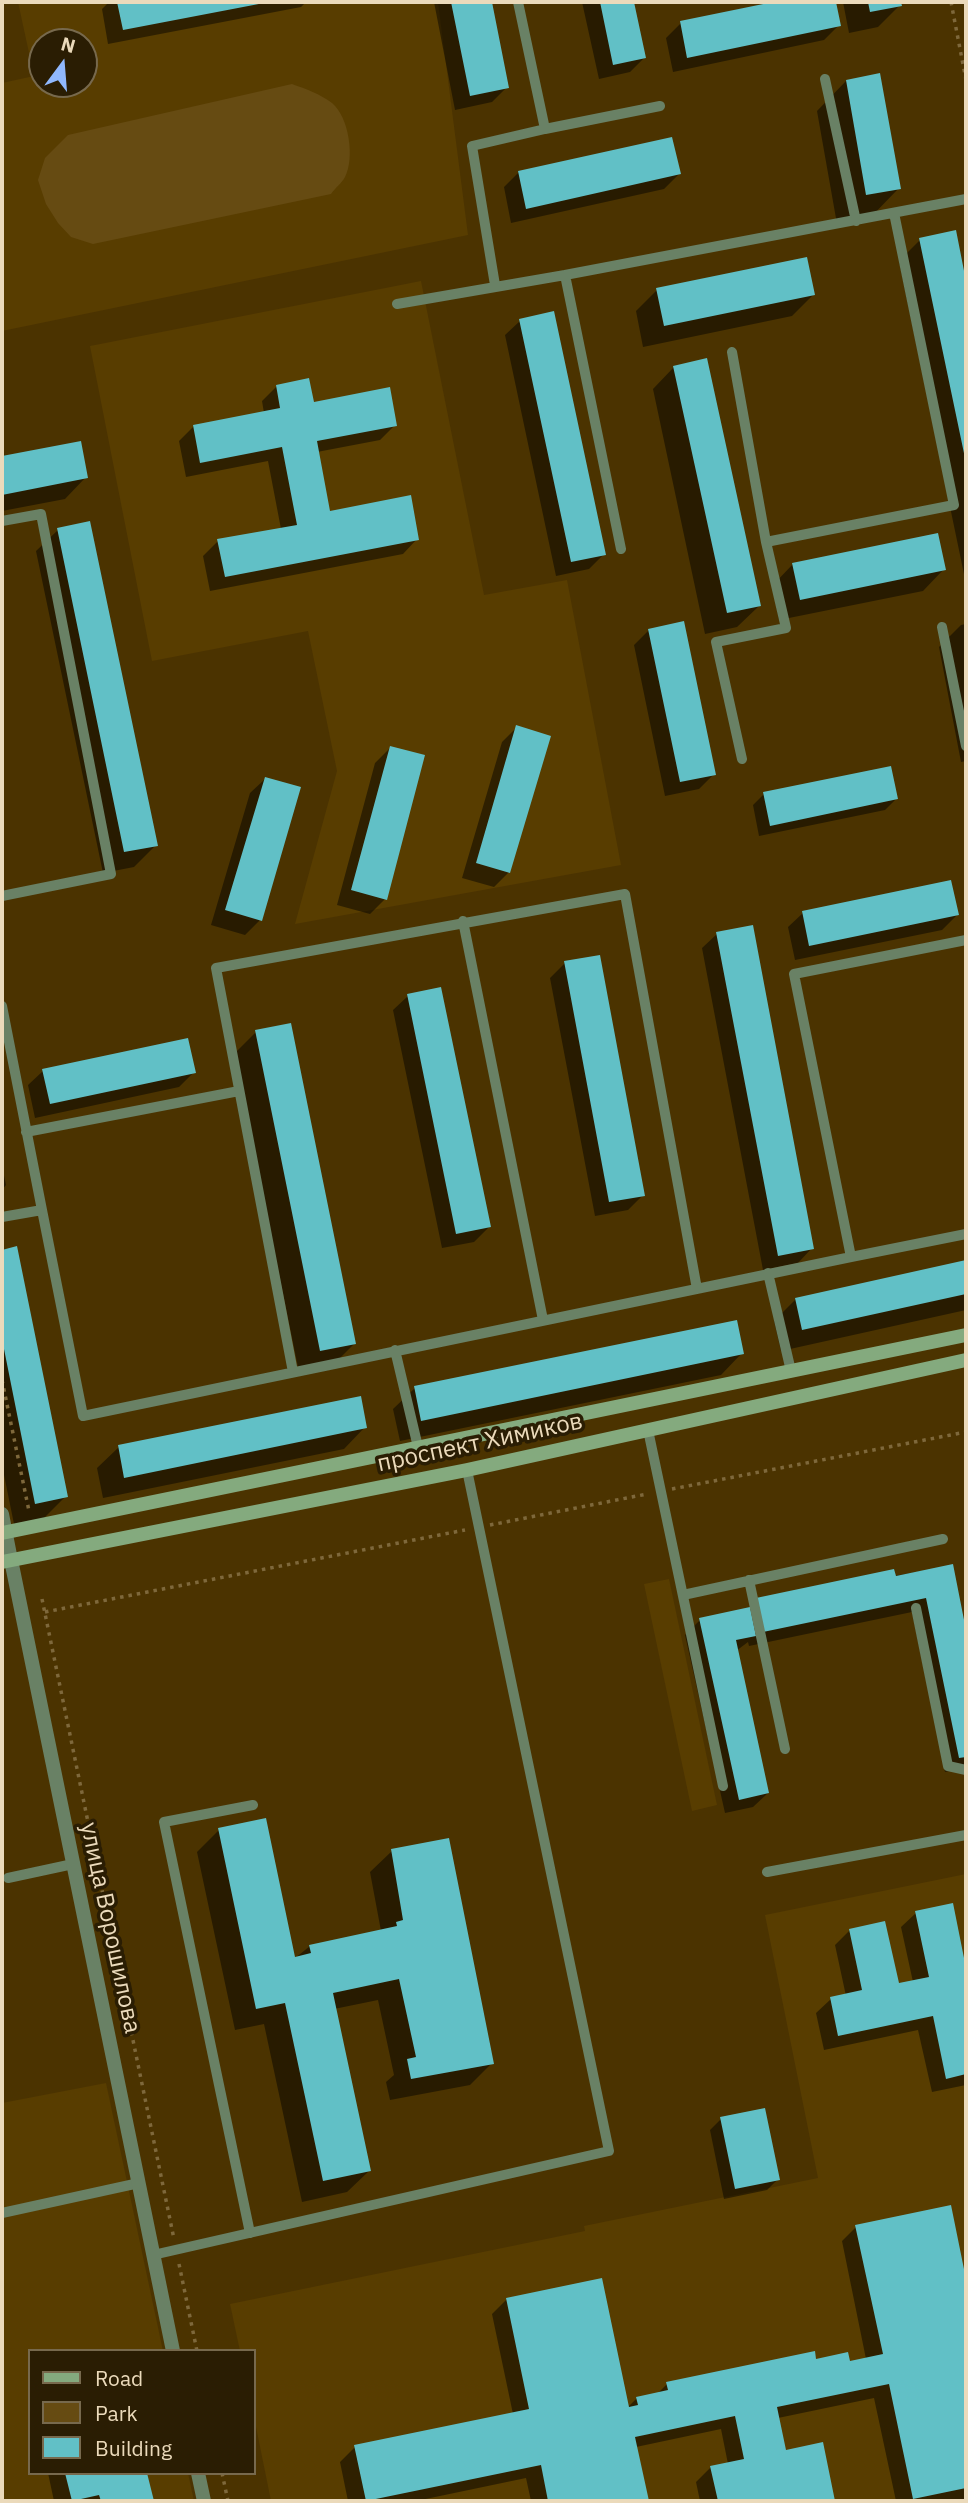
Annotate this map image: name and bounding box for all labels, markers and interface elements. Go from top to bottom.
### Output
north arrow [28,28,98,98]
text: N [58,31,78,58]
street label: проспект Химиков [375,1407,585,1479]
street label: улица Ворошилова [74,1820,146,2036]
legend [28,2349,256,2475]
text: Road [95,2364,143,2392]
text: Park [95,2399,138,2427]
text: Building [95,2434,172,2462]

